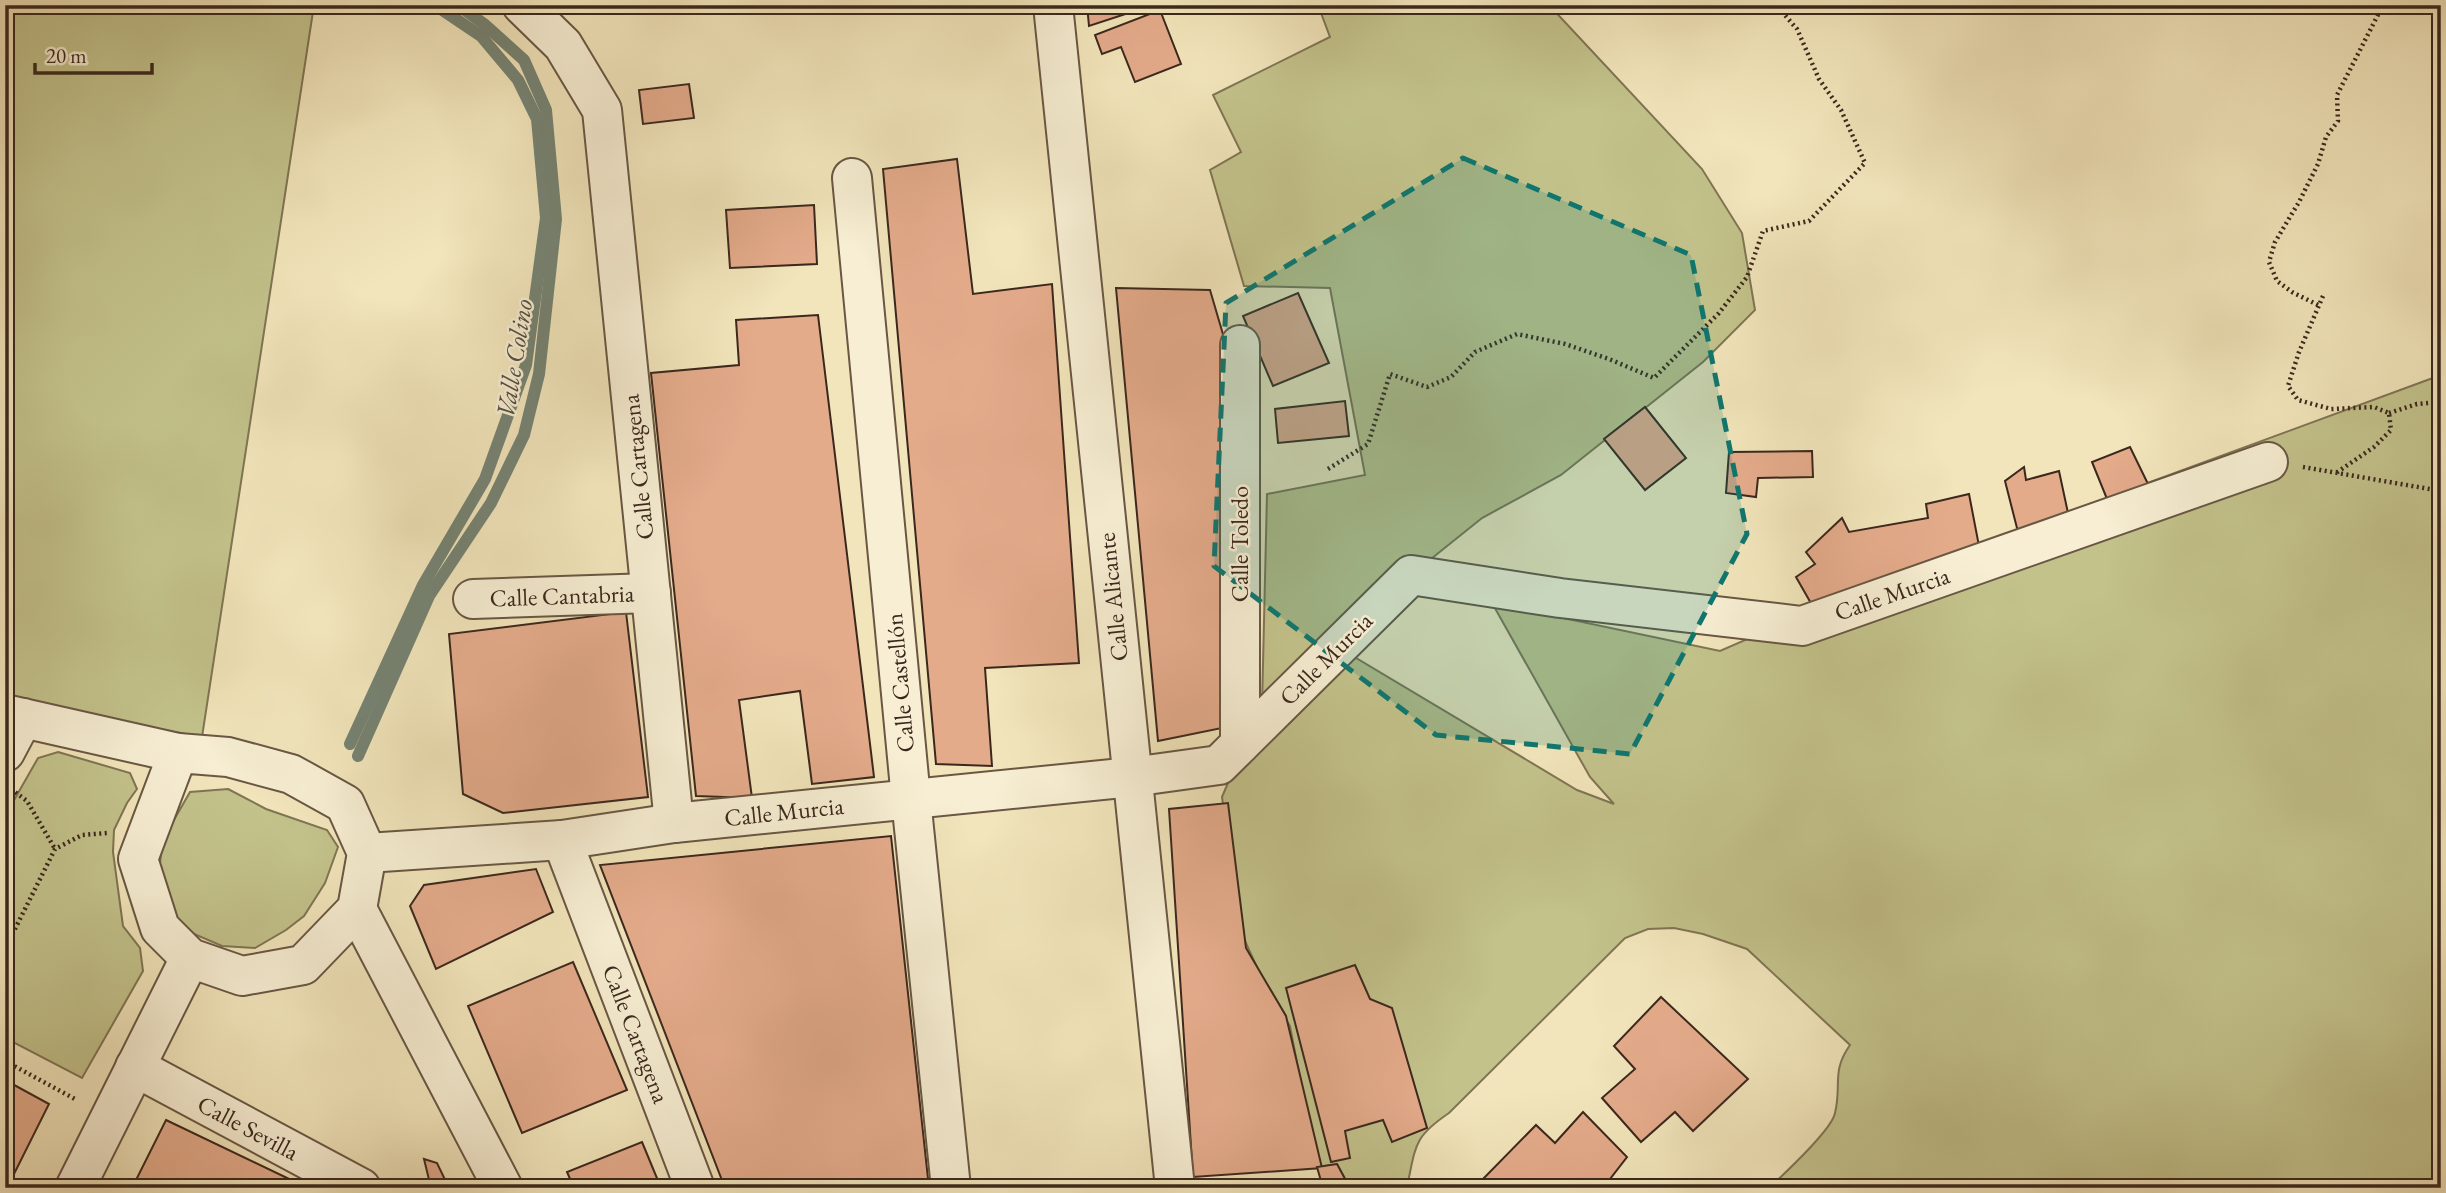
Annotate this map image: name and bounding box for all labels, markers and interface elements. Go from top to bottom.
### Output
scale bar [35,32,152,76]
text: 20 m [46,42,87,69]
water label: Valle Colino [488,296,540,419]
street label: Calle Cartagena [614,392,661,541]
street label: Calle Toledo [1224,486,1255,602]
street label: Calle Alicante [1090,531,1135,663]
street label: Calle Murcia [1830,559,1954,628]
street label: Calle Cantabria [489,577,635,614]
street label: Calle Murcia [1272,605,1379,712]
street label: Calle Castellón [878,612,921,754]
street label: Calle Murcia [723,790,846,833]
street label: Calle Cartagena [596,960,677,1108]
street label: Calle Sevilla [192,1088,305,1167]

